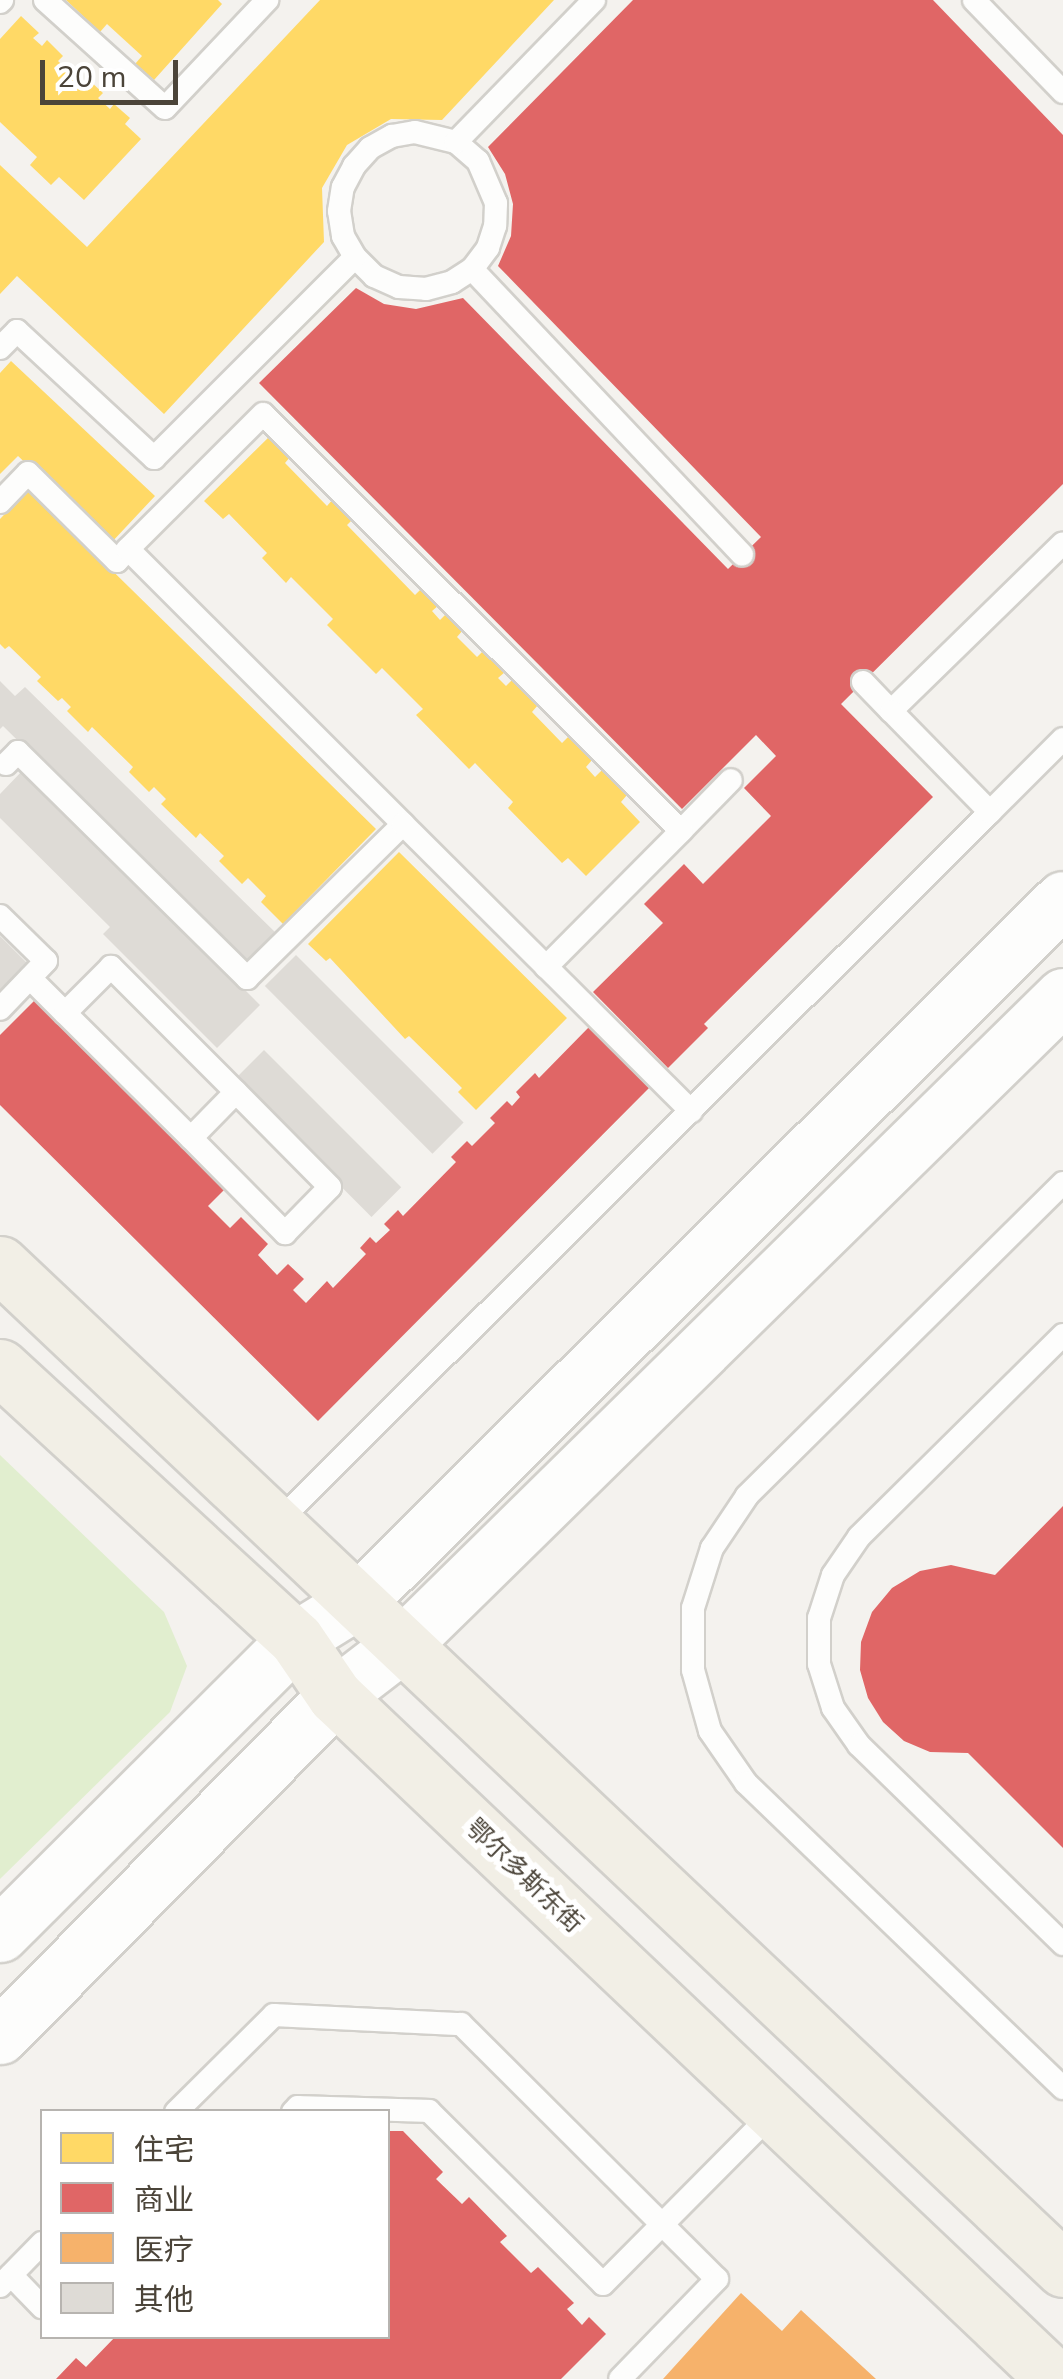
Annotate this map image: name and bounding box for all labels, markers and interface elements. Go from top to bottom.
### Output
scale bar [45,40,182,102]
text: 20 m [57,57,126,98]
street label: 鄂尔多斯东街 [460,1813,588,1939]
legend [40,2109,390,2339]
text: 住宅 [134,2130,194,2171]
text: 商业 [134,2180,194,2221]
text: 医疗 [134,2230,194,2271]
text: 其他 [134,2280,194,2321]

